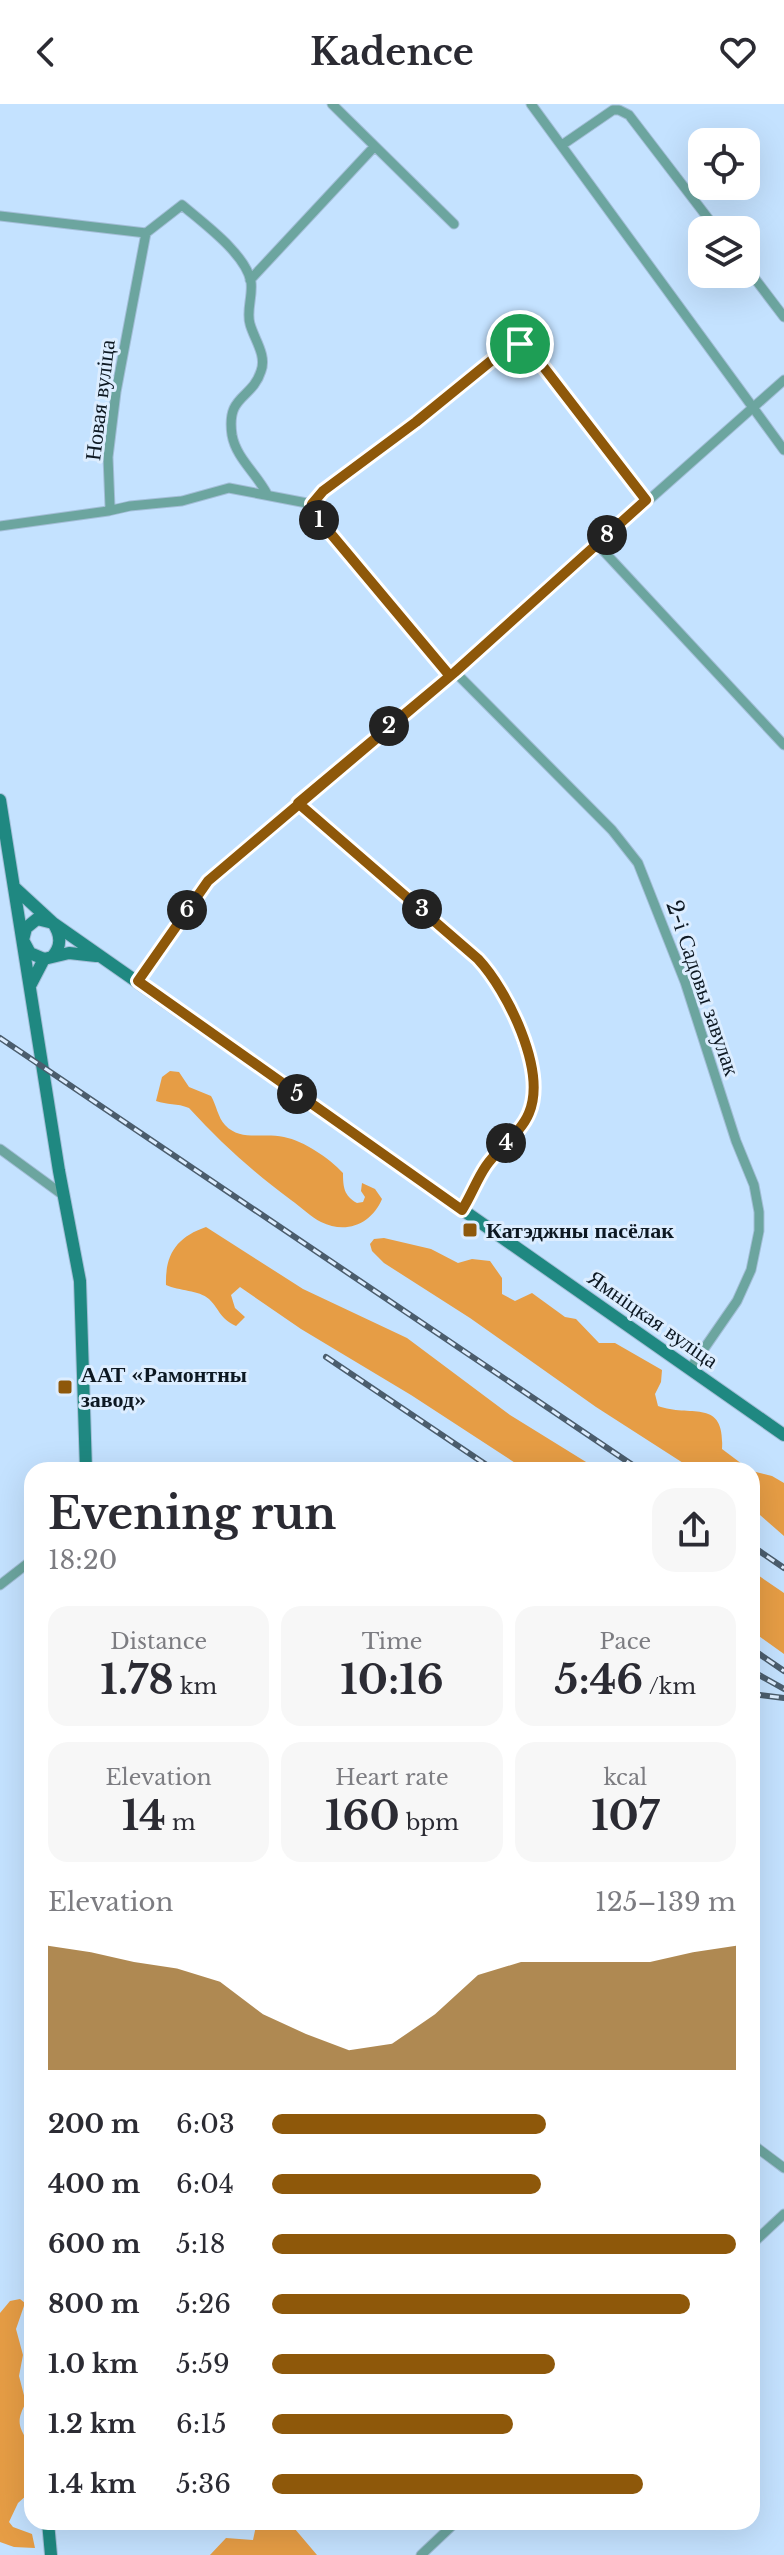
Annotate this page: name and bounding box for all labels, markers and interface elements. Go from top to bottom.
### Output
icon: back [24,30,68,74]
text: Kadence [310,30,474,75]
icon: heart [716,30,760,74]
map controls [688,128,760,288]
button: locate [688,128,760,200]
button: layers [688,216,760,288]
pin [486,310,554,378]
icon: arrive [498,322,542,366]
street label: Новая вуліца [79,338,121,462]
pin: 1 [299,500,339,540]
text: 1 [314,506,324,533]
pin: 8 [587,515,627,555]
text: 8 [600,521,614,548]
pin: 2 [369,706,409,746]
text: 2 [382,712,396,739]
pin: 3 [402,889,442,929]
pin: 6 [167,890,207,930]
text: 3 [415,895,429,922]
text: 6 [180,896,194,923]
street label: 2-і Садовы завулак [660,897,746,1080]
pin: 5 [277,1074,317,1114]
text: 5 [290,1080,304,1107]
pin: 4 [486,1123,526,1163]
text: 4 [499,1129,513,1156]
place label: Катэджны пасёлак [486,1217,674,1244]
marker: Катэджны пасёлак [461,1221,479,1239]
street label: Ямніцкая вуліца [583,1264,724,1374]
place label: ААТ «Рамонтны завод» [81,1361,247,1413]
marker: ААТ «Рамонтны завод» [56,1378,74,1396]
text: Evening run [48,1486,336,1541]
button: share [652,1488,736,1572]
text: 18:20 [48,1544,117,1576]
text: Distance [110,1628,207,1655]
text: Time [362,1628,422,1655]
text: Pace [600,1628,651,1655]
text: 1.78 [100,1655,174,1705]
text: 10:16 [340,1655,444,1705]
text: 5:46 [555,1655,643,1705]
text: km [174,1673,217,1700]
text: /km [643,1673,696,1700]
text: Elevation [106,1764,212,1791]
text: Heart rate [335,1764,449,1791]
text: kcal [603,1764,647,1791]
text: 14 [122,1791,166,1841]
text: 160 [325,1791,400,1841]
text: 107 [591,1791,659,1841]
text: m [166,1809,196,1836]
text: bpm [400,1809,459,1836]
text: Elevation [48,1886,174,1918]
text: 125–139 m [595,1886,736,1918]
text: 200 m [48,2108,140,2140]
text: 6:03 [176,2108,235,2140]
text: 400 m [48,2168,140,2200]
text: 6:04 [176,2168,234,2200]
text: 600 m [48,2228,140,2260]
text: 5:18 [176,2228,226,2260]
text: 800 m [48,2288,139,2320]
text: 5:26 [176,2288,231,2320]
text: 1.0 km [48,2348,138,2380]
text: 5:59 [176,2348,230,2380]
text: 1.2 km [48,2408,136,2440]
text: 6:15 [176,2408,227,2440]
text: 1.4 km [48,2468,136,2500]
text: 5:36 [176,2468,231,2500]

